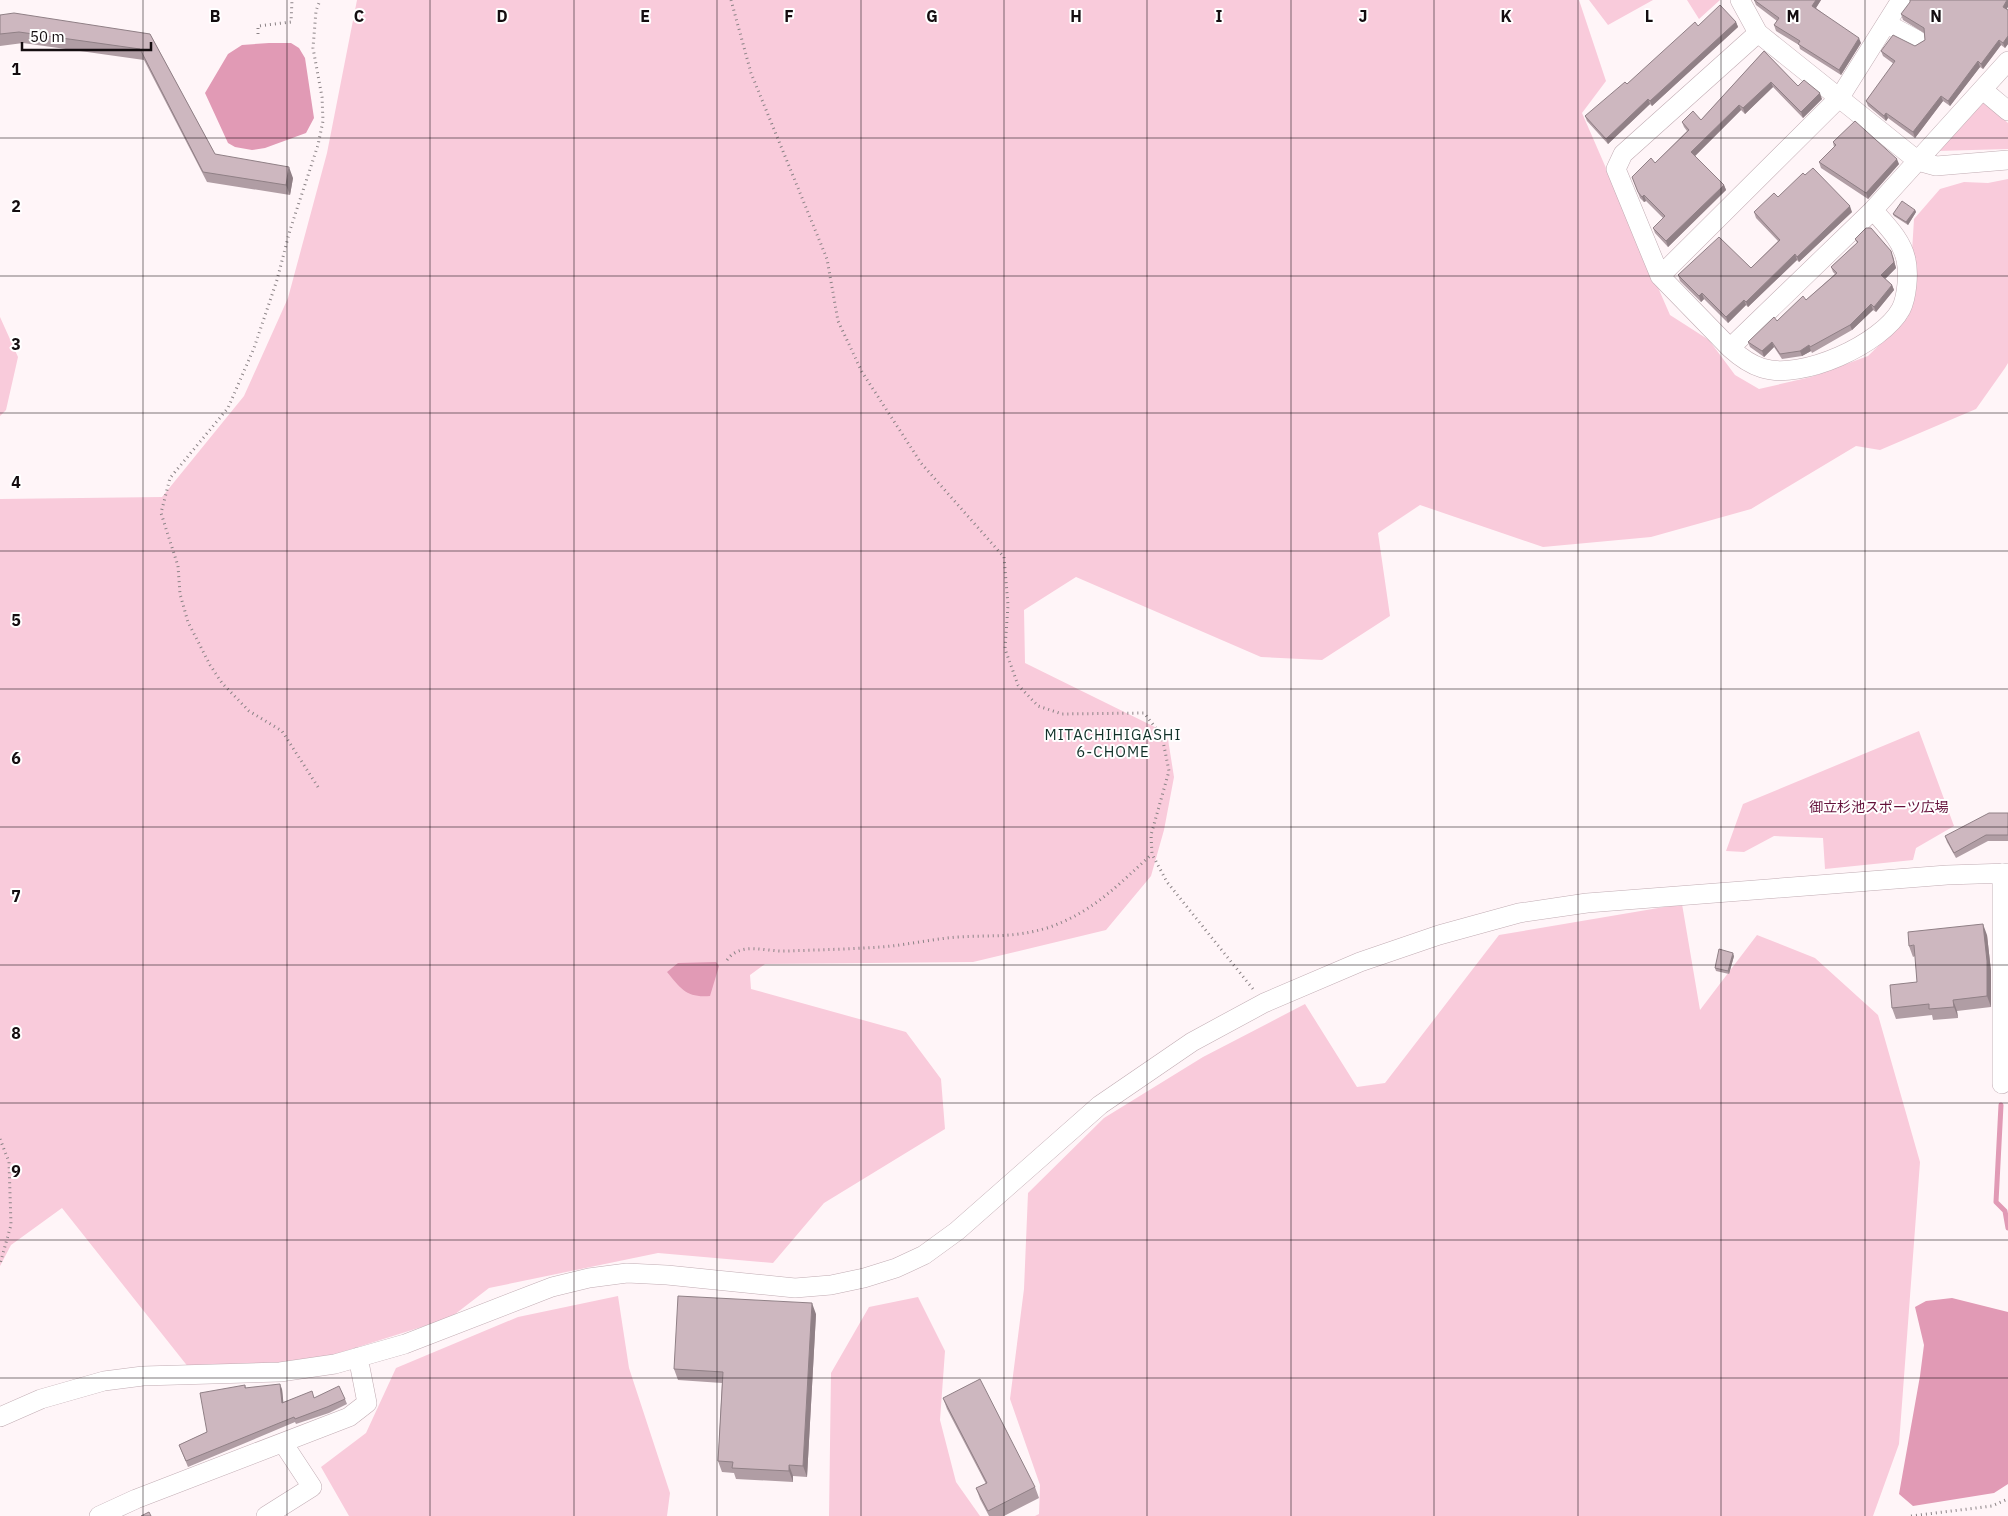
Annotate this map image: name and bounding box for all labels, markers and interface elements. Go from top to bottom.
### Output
text: B [210,6,221,26]
text: C [354,6,364,26]
text: D [496,6,508,26]
text: E [640,6,650,26]
text: F [784,6,794,26]
text: G [926,6,938,26]
text: H [1070,6,1082,26]
text: I [1216,6,1223,26]
text: J [1359,6,1367,26]
text: K [1500,6,1512,26]
text: L [1645,6,1653,26]
text: M [1786,6,1800,26]
text: N [1930,6,1942,26]
scale bar [22,20,151,52]
text: 50 m [30,27,65,46]
text: 1 [11,59,21,79]
text: 2 [11,196,21,216]
text: 3 [11,334,21,354]
text: 4 [11,472,21,492]
text: 5 [11,610,21,630]
district label: MITACHIHIGASHI 6-CHOME [1045,725,1181,761]
text: 6 [11,748,21,768]
park label: 御立杉池スポーツ広場 [1809,798,1949,816]
text: 7 [11,886,21,906]
text: 8 [11,1023,21,1043]
text: 9 [11,1161,21,1181]

